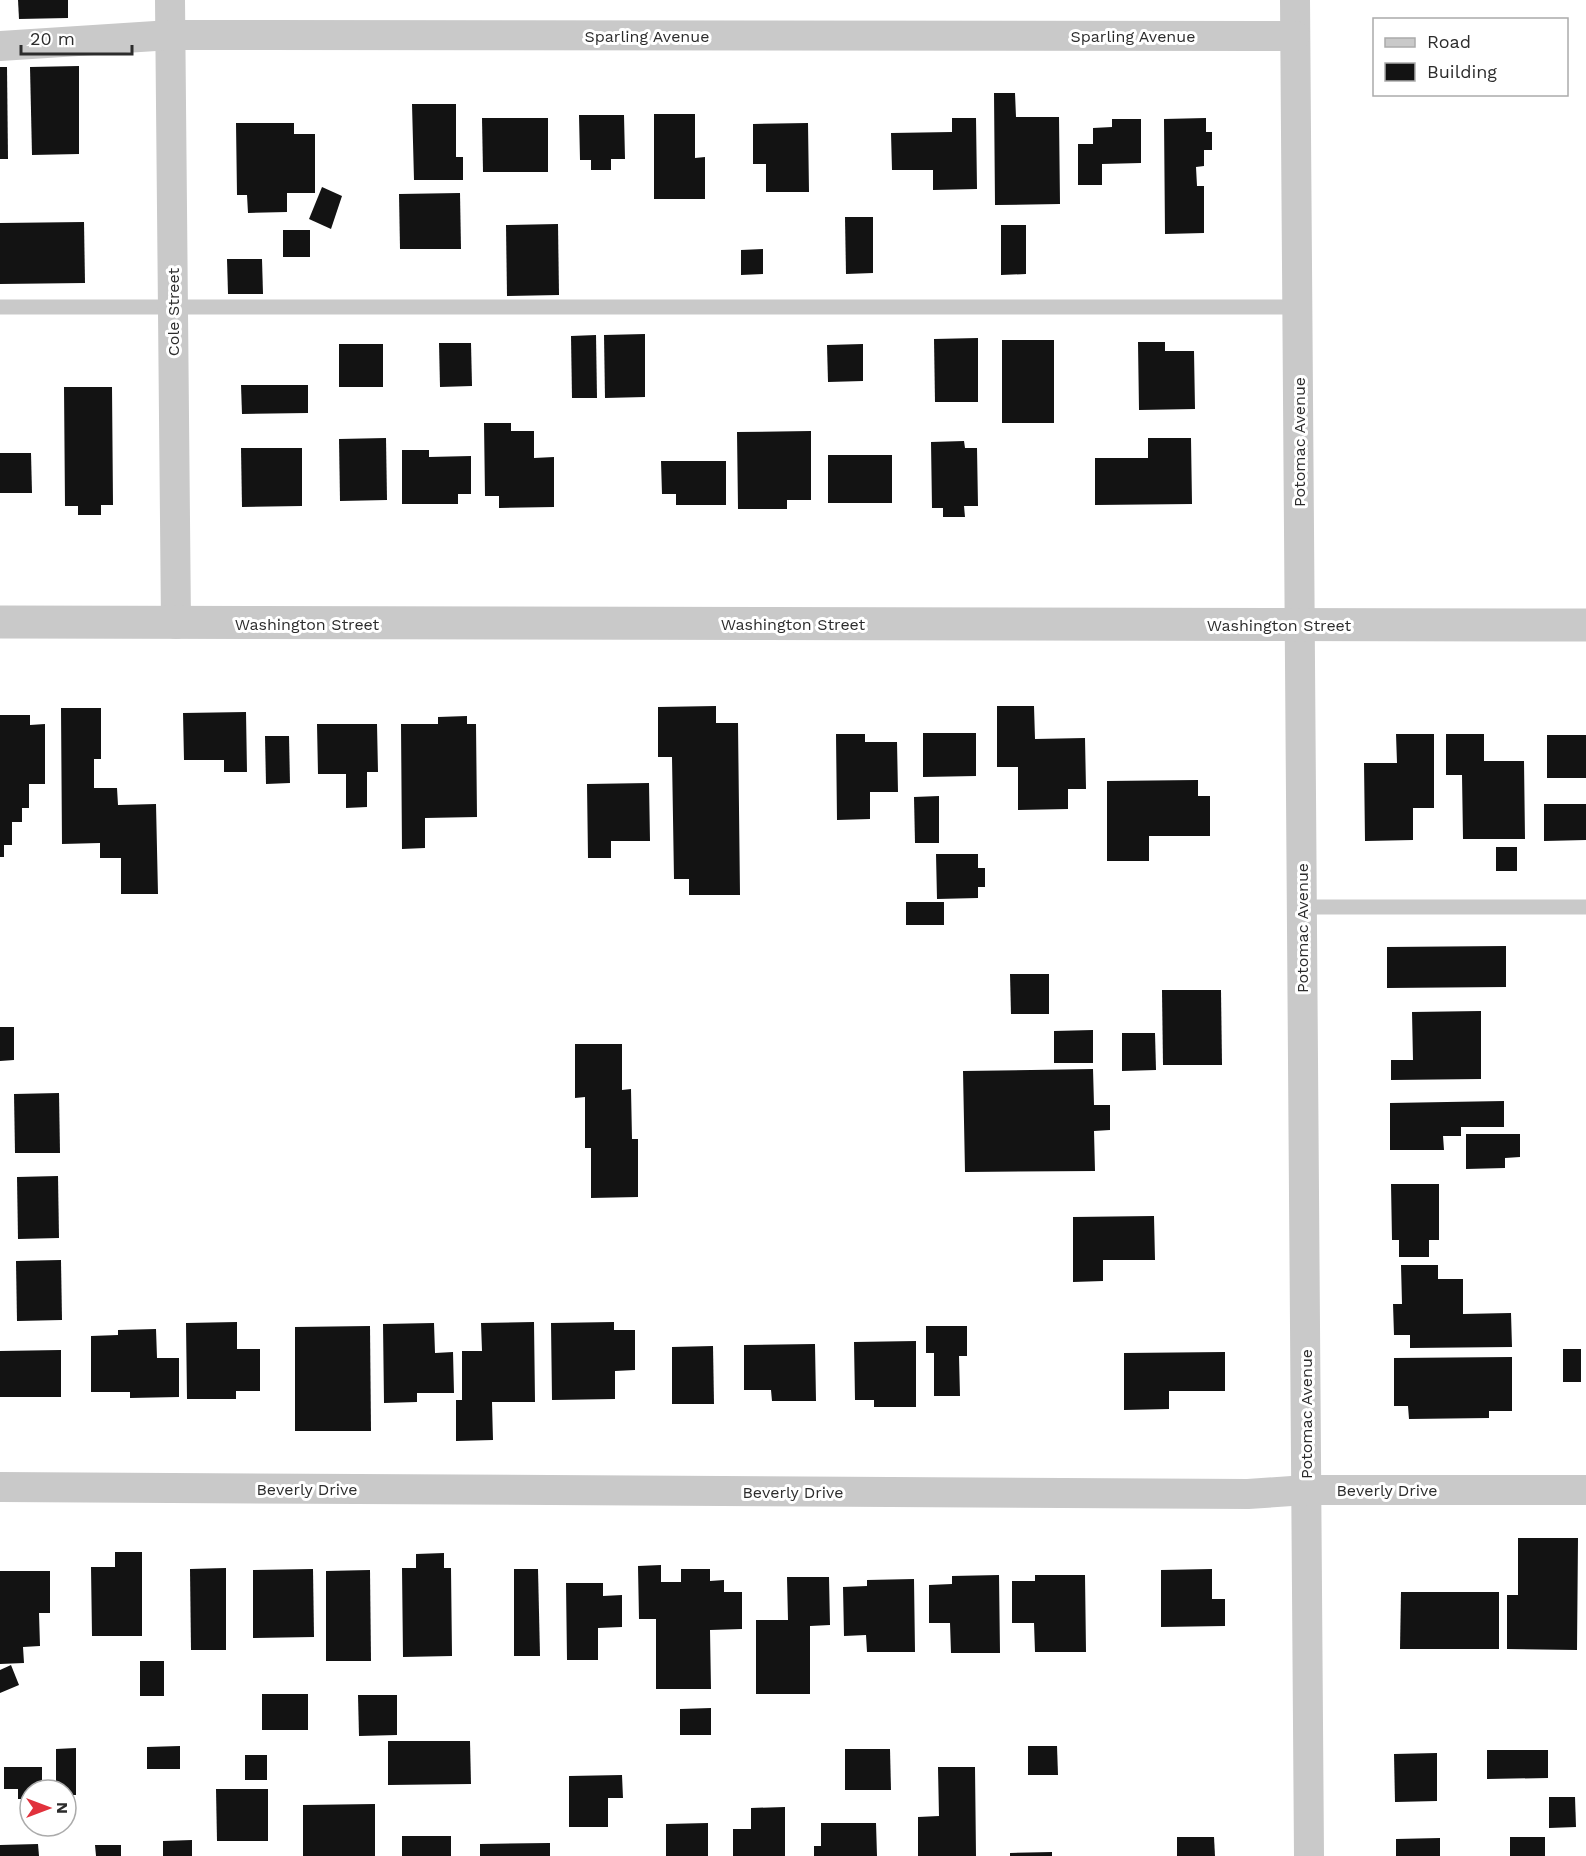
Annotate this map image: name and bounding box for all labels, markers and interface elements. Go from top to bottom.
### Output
scale bar [21,18,132,56]
legend [1373,18,1568,96]
street label: Sparling Avenue [585,27,709,46]
street label: Sparling Avenue [1071,27,1195,46]
text: 20 m [30,28,75,49]
text: Road [1427,31,1471,52]
text: Building [1427,61,1497,82]
street label: Cole Street [164,268,183,356]
street label: Potomac Avenue [1290,377,1309,507]
street label: Washington Street [235,615,380,634]
street label: Washington Street [721,615,866,634]
street label: Washington Street [1207,616,1352,635]
street label: Potomac Avenue [1293,863,1312,993]
street label: Potomac Avenue [1297,1349,1316,1479]
street label: Beverly Drive [256,1480,358,1499]
street label: Beverly Drive [1336,1481,1438,1500]
street label: Beverly Drive [742,1483,844,1502]
north arrow [18,1778,78,1838]
text: N [53,1802,72,1814]

